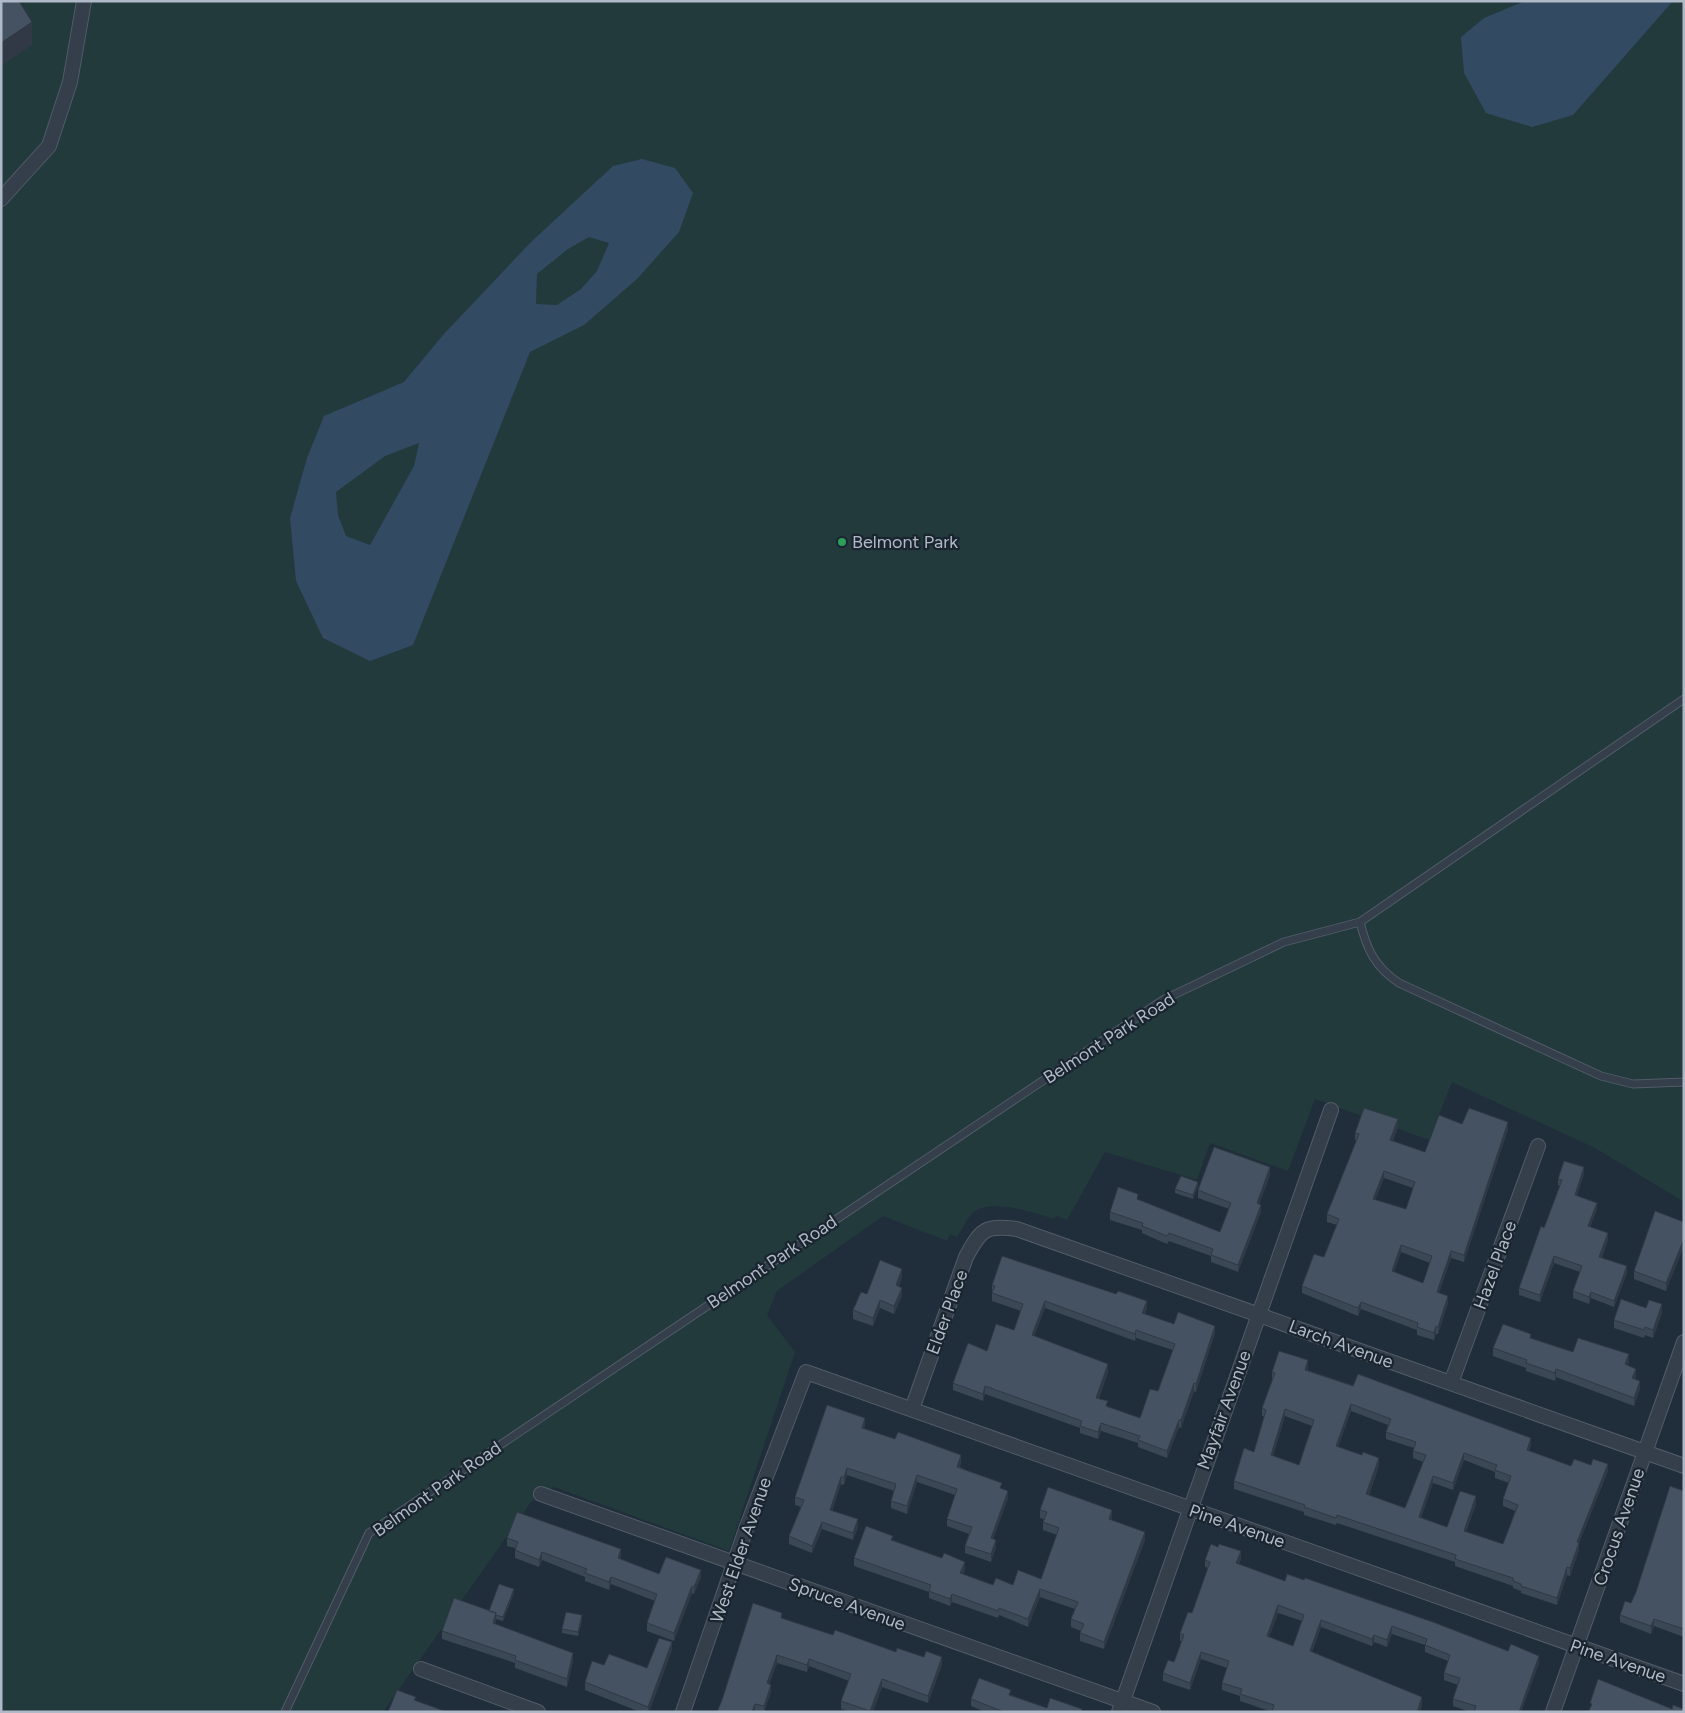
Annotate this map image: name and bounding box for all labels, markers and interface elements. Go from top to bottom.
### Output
place label: Belmont Park [852,531,958,553]
marker: Belmont Park [836,536,848,548]
street label: Belmont Park Road [1039,987,1179,1089]
street label: Belmont Park Road [703,1210,841,1314]
street label: Hazel Place [1469,1217,1521,1312]
street label: Elder Place [922,1266,973,1357]
street label: Larch Avenue [1286,1315,1396,1373]
street label: Mayfair Avenue [1192,1347,1256,1473]
street label: Belmont Park Road [368,1436,506,1542]
street label: Crocus Avenue [1589,1465,1649,1589]
street label: West Elder Avenue [706,1474,776,1626]
street label: Pine Avenue [1186,1499,1288,1553]
street label: Spruce Avenue [786,1573,909,1635]
street label: Pine Avenue [1567,1634,1669,1688]

